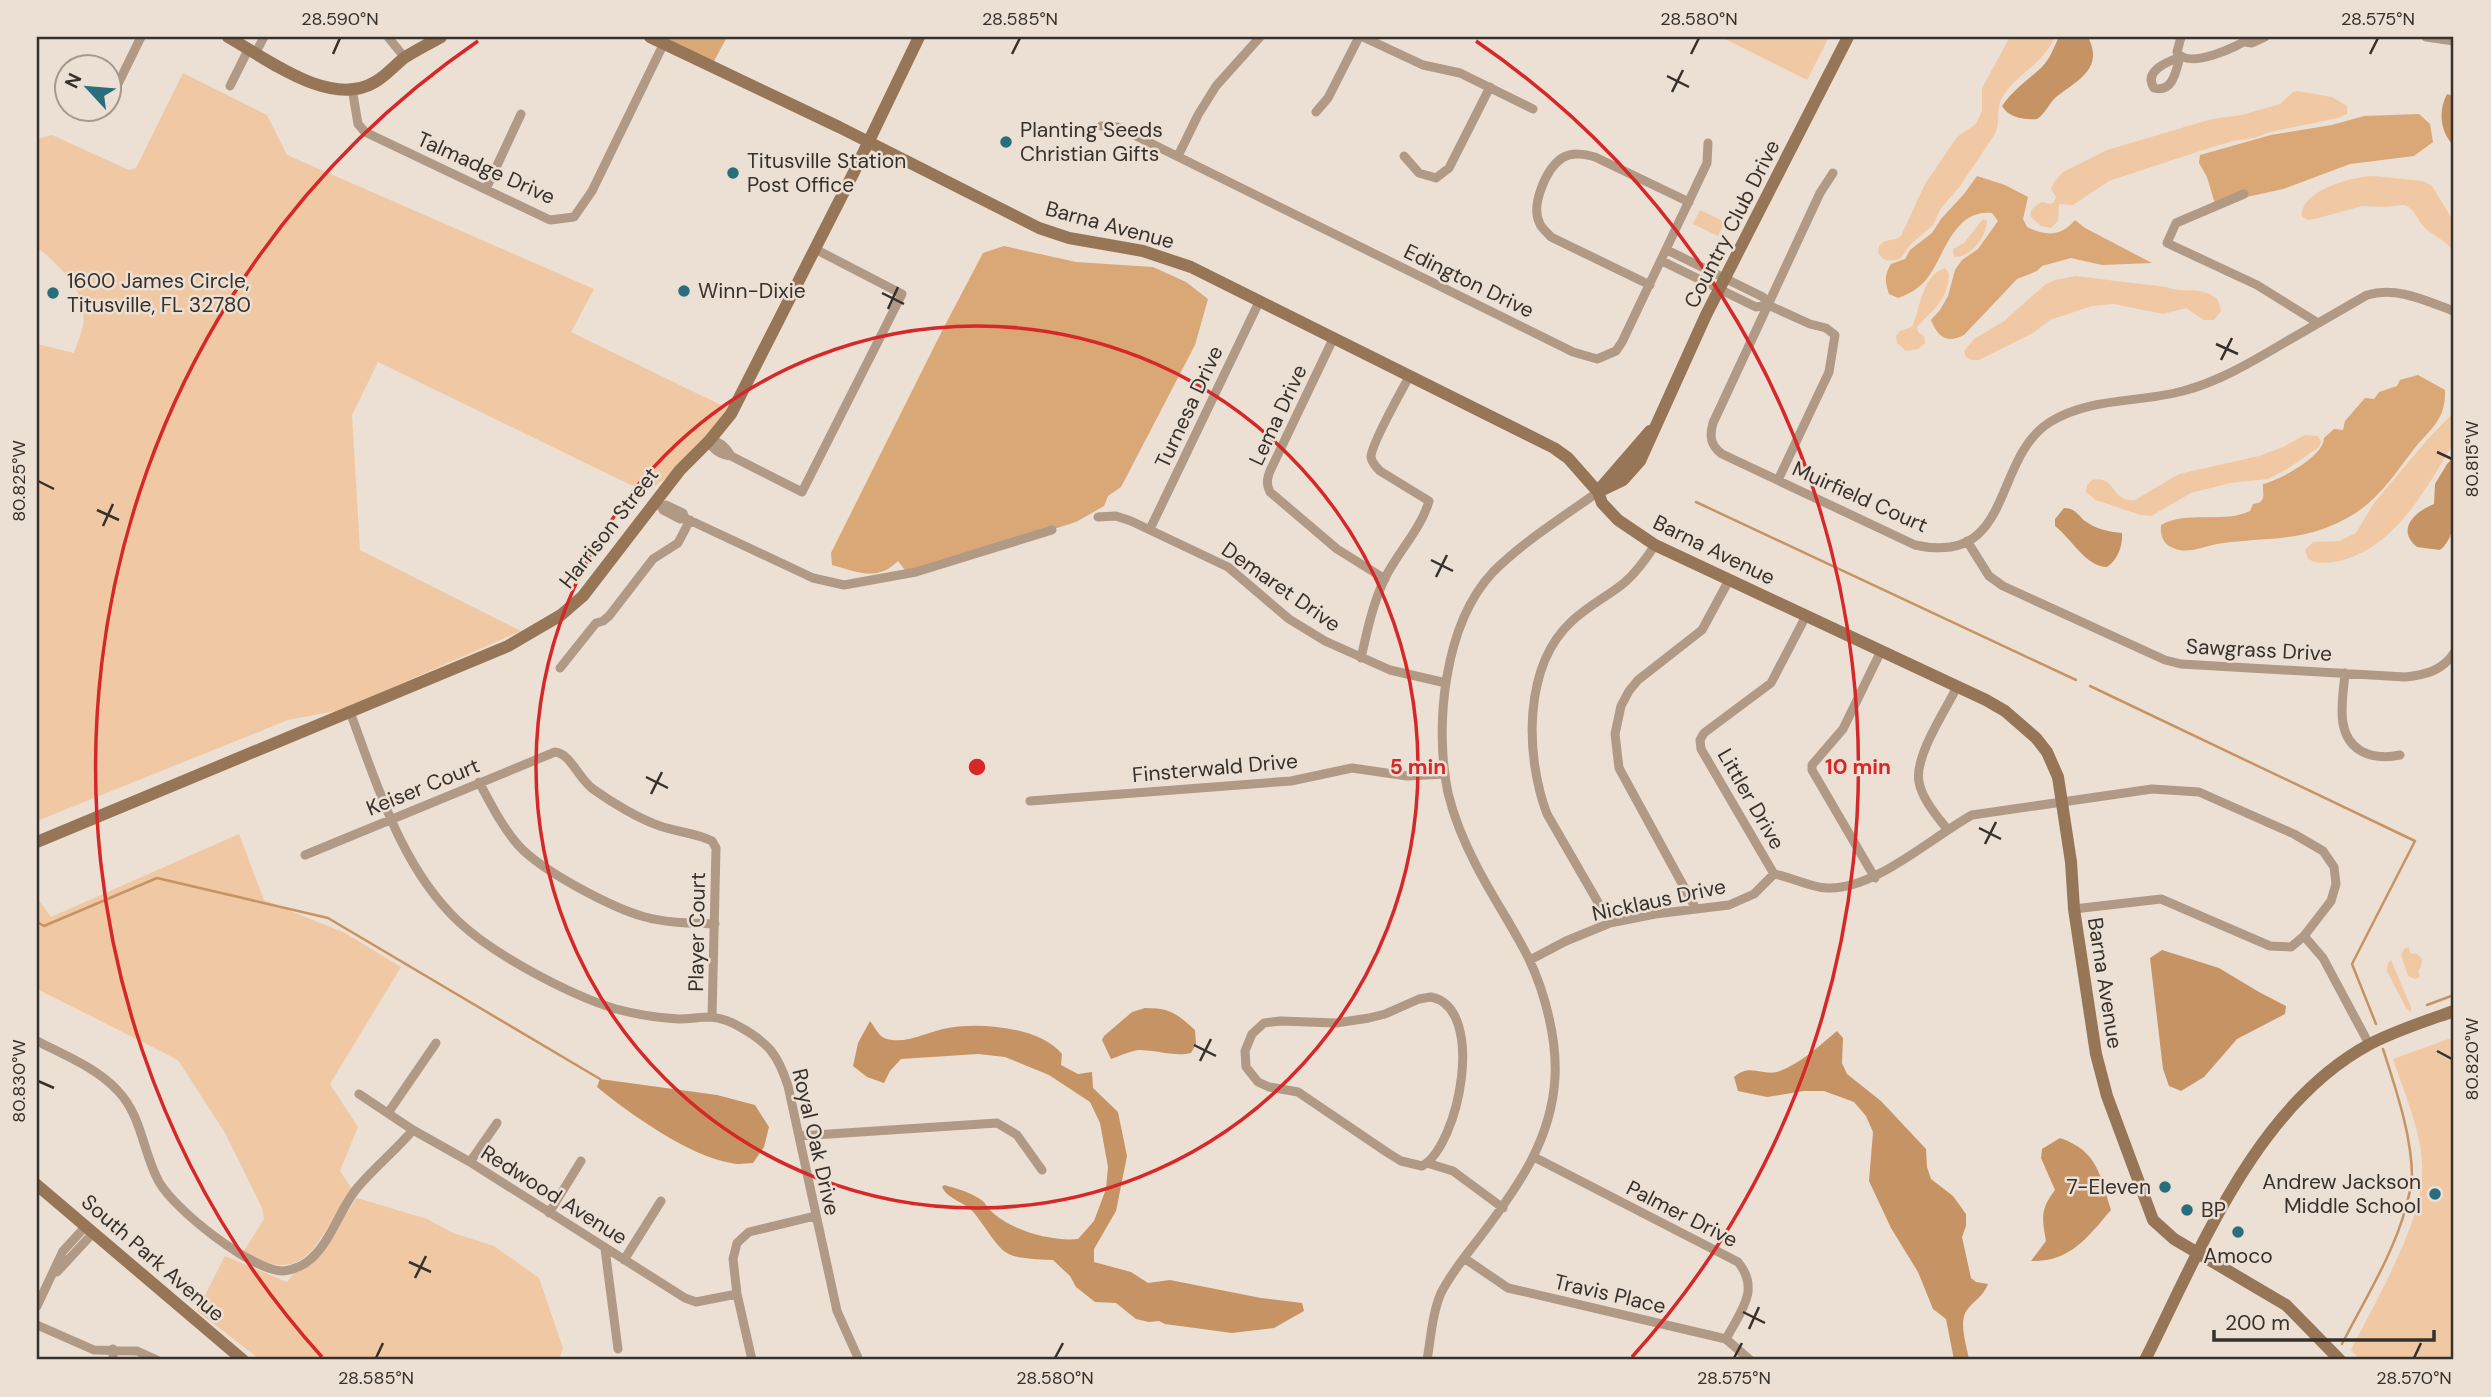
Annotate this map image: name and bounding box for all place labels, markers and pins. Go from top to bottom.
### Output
place label: Planting Seeds Christian Gifts [1020,116,1163,168]
marker: Planting Seeds Christian Gifts [998,134,1014,150]
place label: Titusville Station Post Office [747,147,906,199]
marker: Titusville Station Post Office [725,165,741,181]
place label: 1600 James Circle, Titusville, FL 32780 [67,267,251,319]
place label: Winn-Dixie [698,277,806,305]
marker: Winn-Dixie [676,283,692,299]
marker: 1600 James Circle, Titusville, FL 32780 [45,285,61,301]
centre of rings [965,755,989,779]
place label: Andrew Jackson Middle School [2262,1168,2421,1220]
place label: 7-Eleven [2067,1173,2151,1201]
marker: 7-Eleven [2157,1179,2173,1195]
marker: Andrew Jackson Middle School [2427,1186,2443,1202]
place label: BP [2201,1196,2226,1224]
marker: BP [2179,1202,2195,1218]
marker: Amoco [2230,1224,2246,1240]
place label: Amoco [2203,1242,2273,1270]

